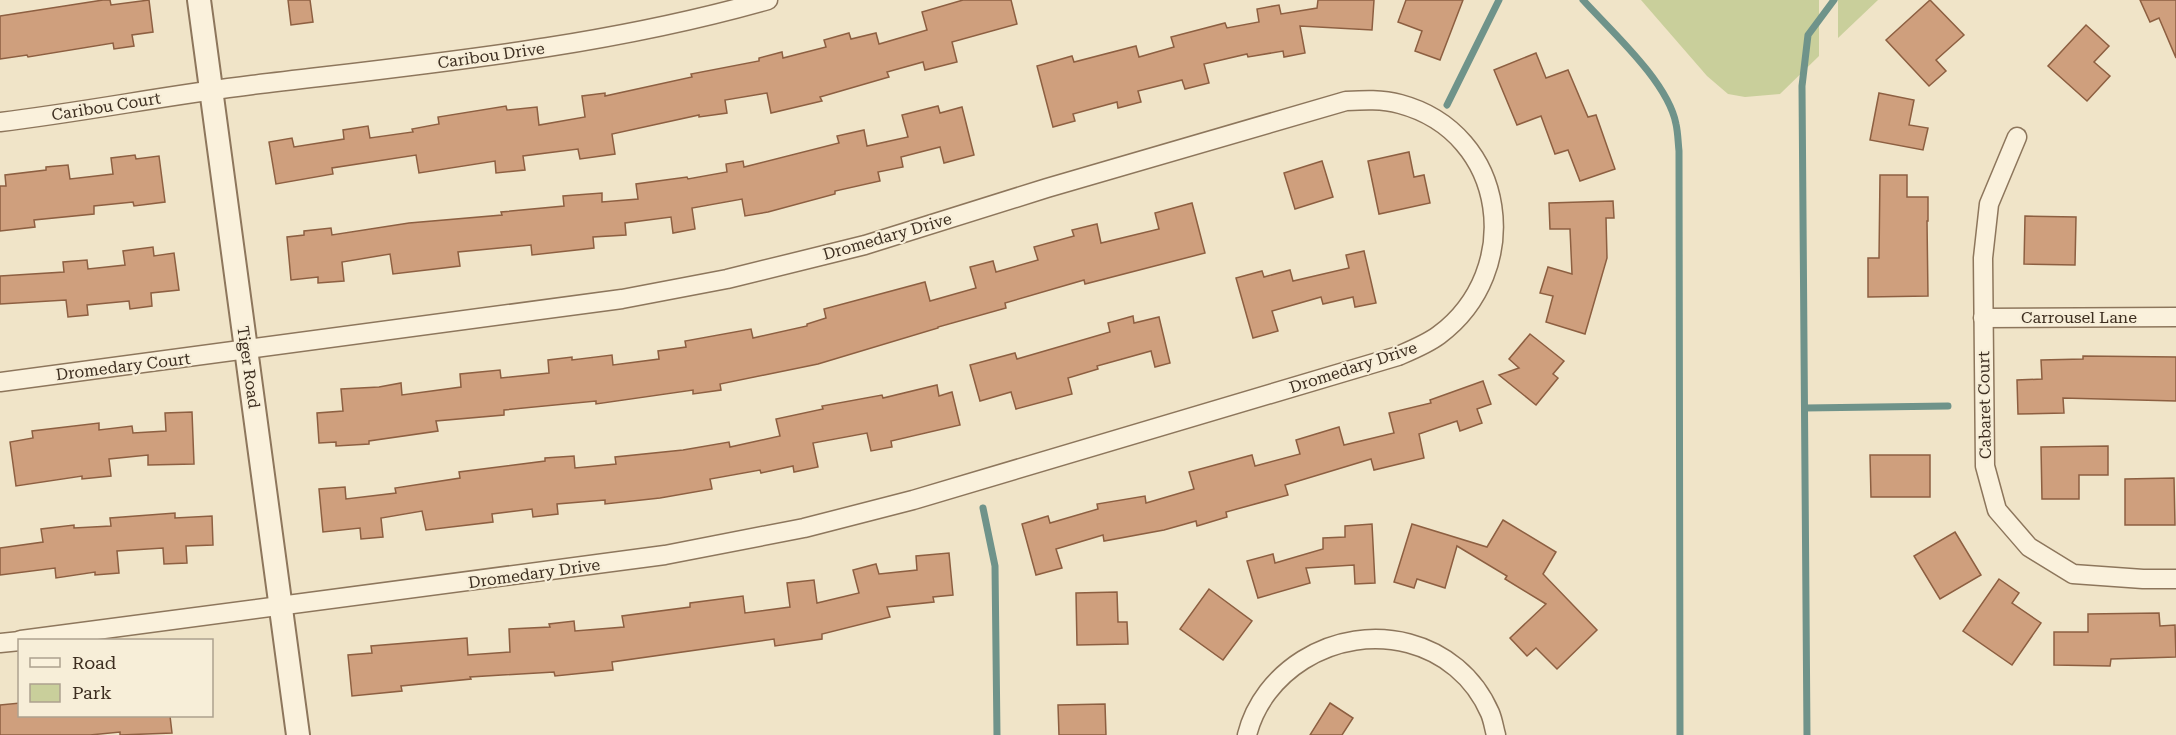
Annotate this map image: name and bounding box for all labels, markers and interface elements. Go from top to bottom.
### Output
street label: Caribou Drive [436,39,546,72]
street label: Caribou Court [50,88,162,124]
street label: Dromedary Drive [821,209,954,264]
street label: Carrousel Lane [2021,308,2137,327]
street label: Tiger Road [233,325,264,410]
street label: Dromedary Drive [1287,338,1420,397]
street label: Dromedary Court [55,349,192,384]
street label: Cabaret Court [1974,351,1995,459]
street label: Dromedary Drive [467,555,602,592]
legend [18,639,213,717]
text: Road [72,652,117,673]
text: Park [72,682,112,703]

